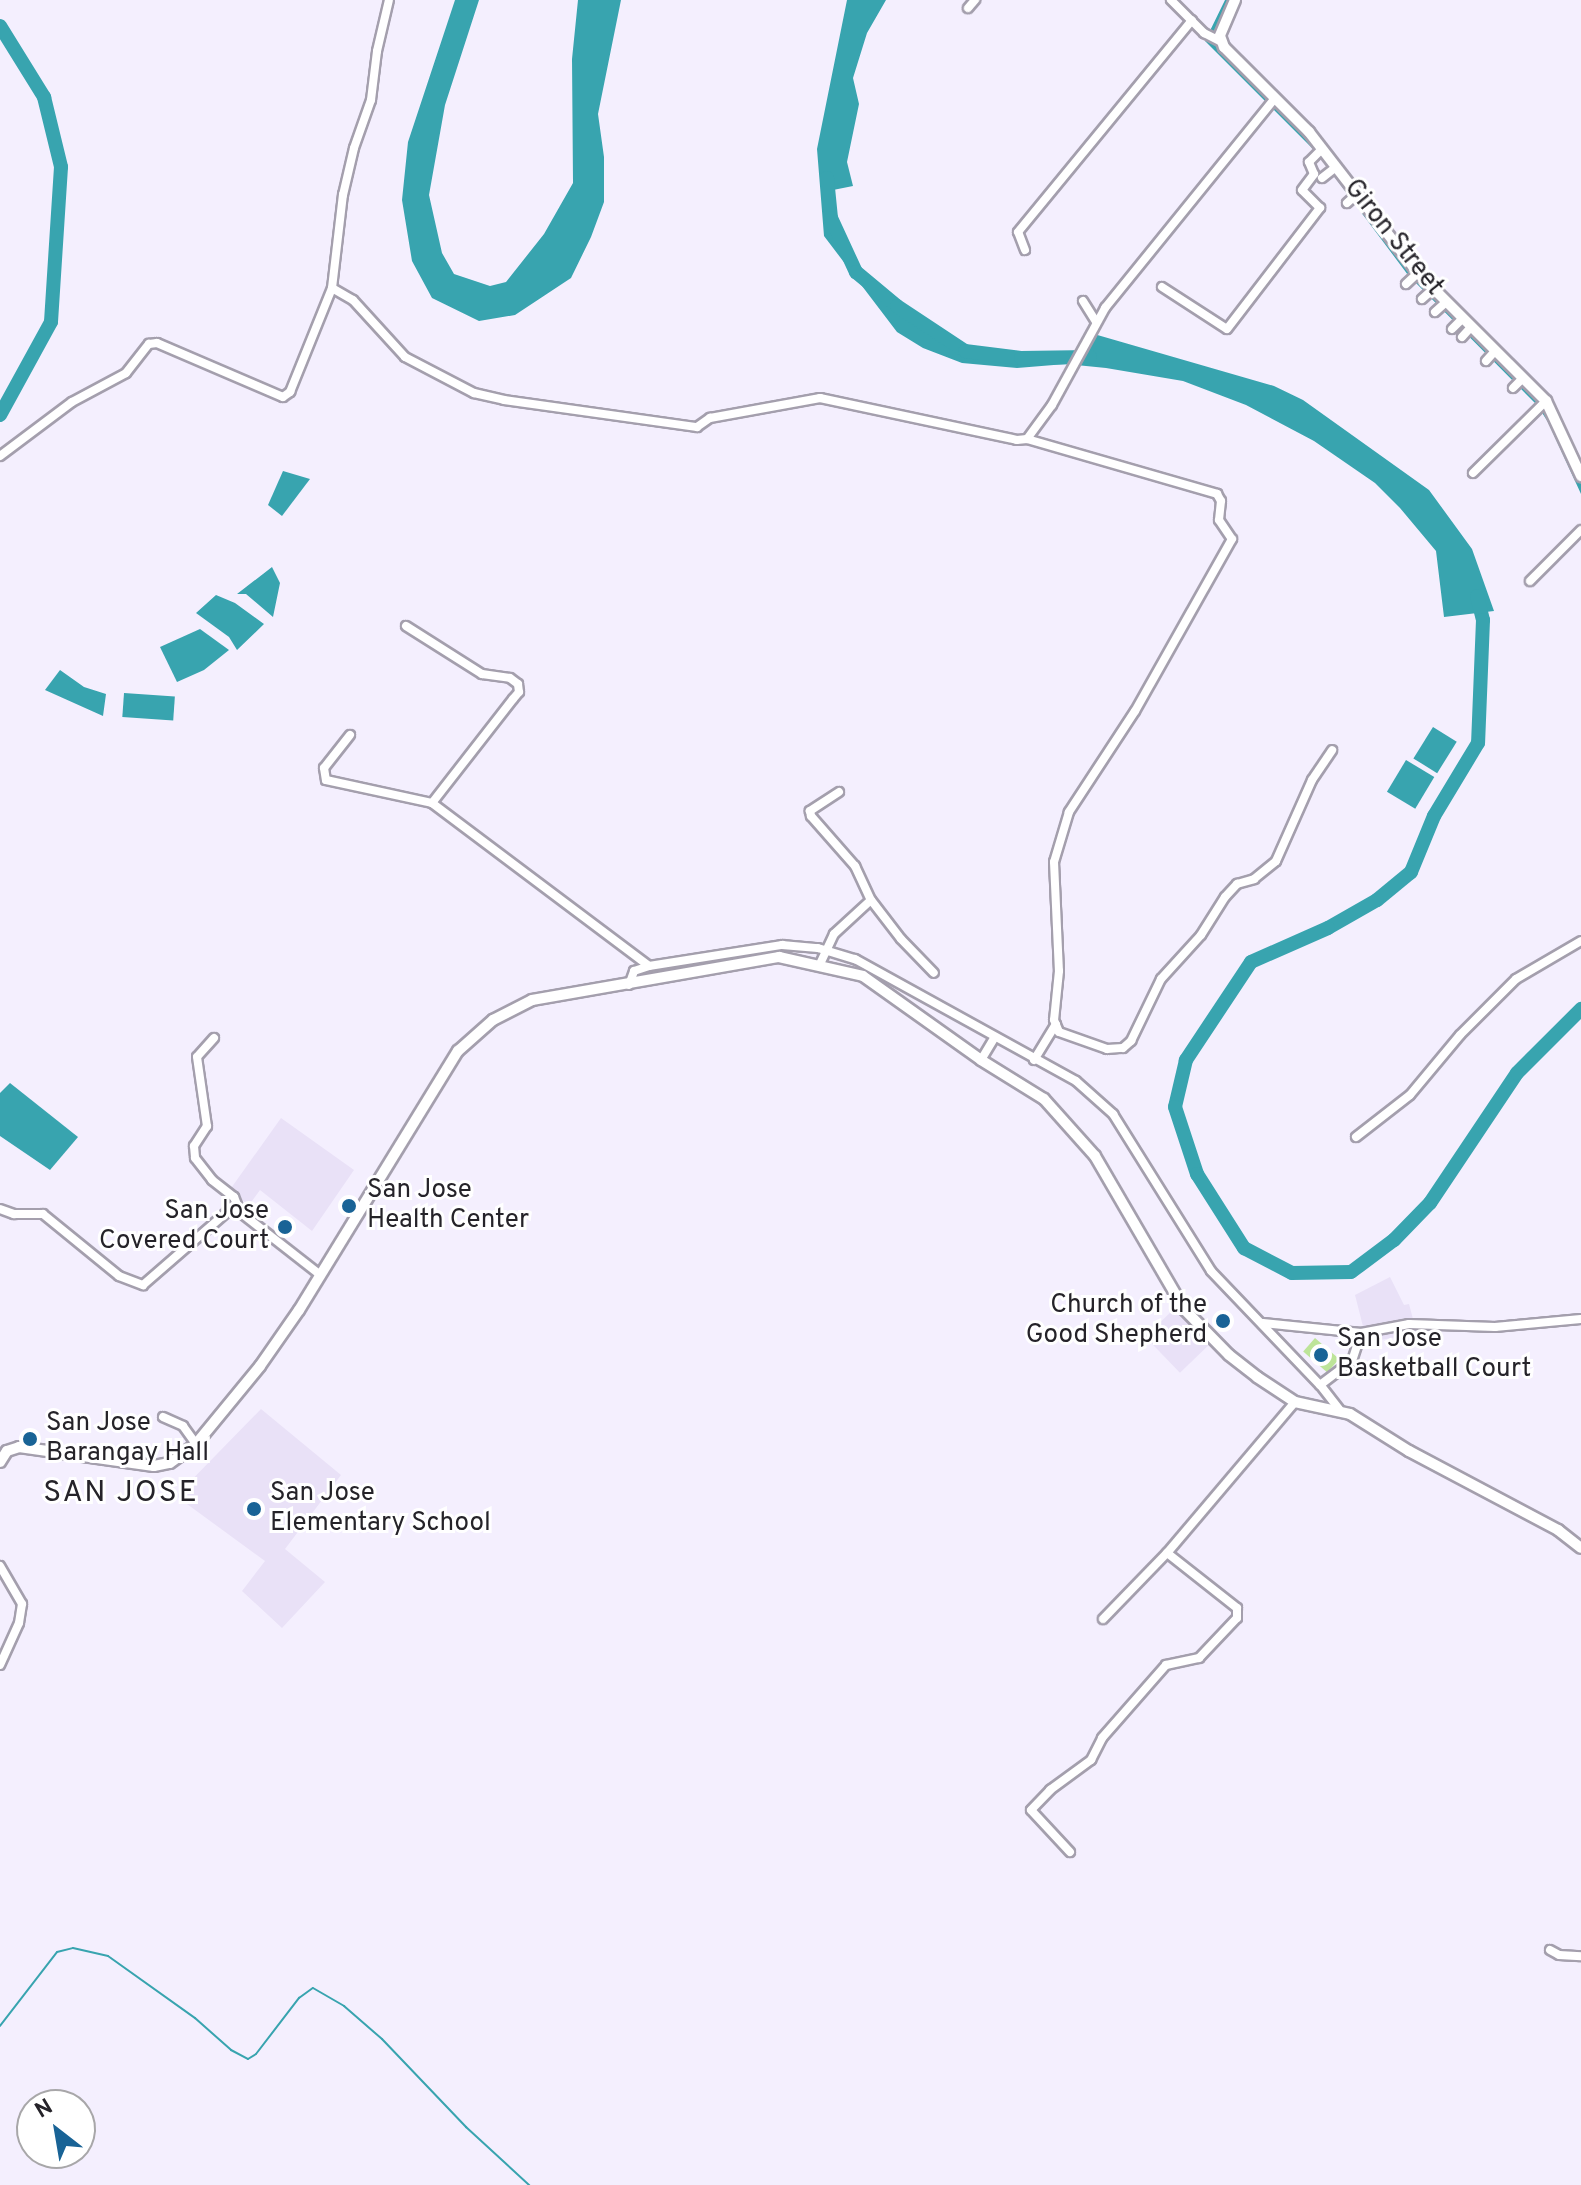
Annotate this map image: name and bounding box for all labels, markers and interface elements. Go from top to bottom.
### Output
street label: Giron Street [1337,174,1449,302]
place label: San Jose Health Center [367,1175,529,1236]
marker: San Jose Health Center [338,1195,360,1217]
place label: San Jose Covered Court [99,1196,269,1258]
marker: San Jose Covered Court [276,1218,294,1236]
place label: Church of the Good Shepherd [1026,1290,1207,1352]
marker: Church of the Good Shepherd [1214,1312,1232,1330]
place label: San Jose Basketball Court [1337,1324,1531,1386]
marker: San Jose Basketball Court [1312,1346,1330,1364]
place label: San Jose Barangay Hall [46,1408,209,1470]
marker: San Jose Barangay Hall [21,1430,39,1448]
district label: SAN JOSE [43,1476,199,1512]
place label: San Jose Elementary School [270,1478,491,1540]
marker: San Jose Elementary School [245,1500,263,1518]
north arrow [16,2089,96,2169]
text: N [31,2094,58,2125]

